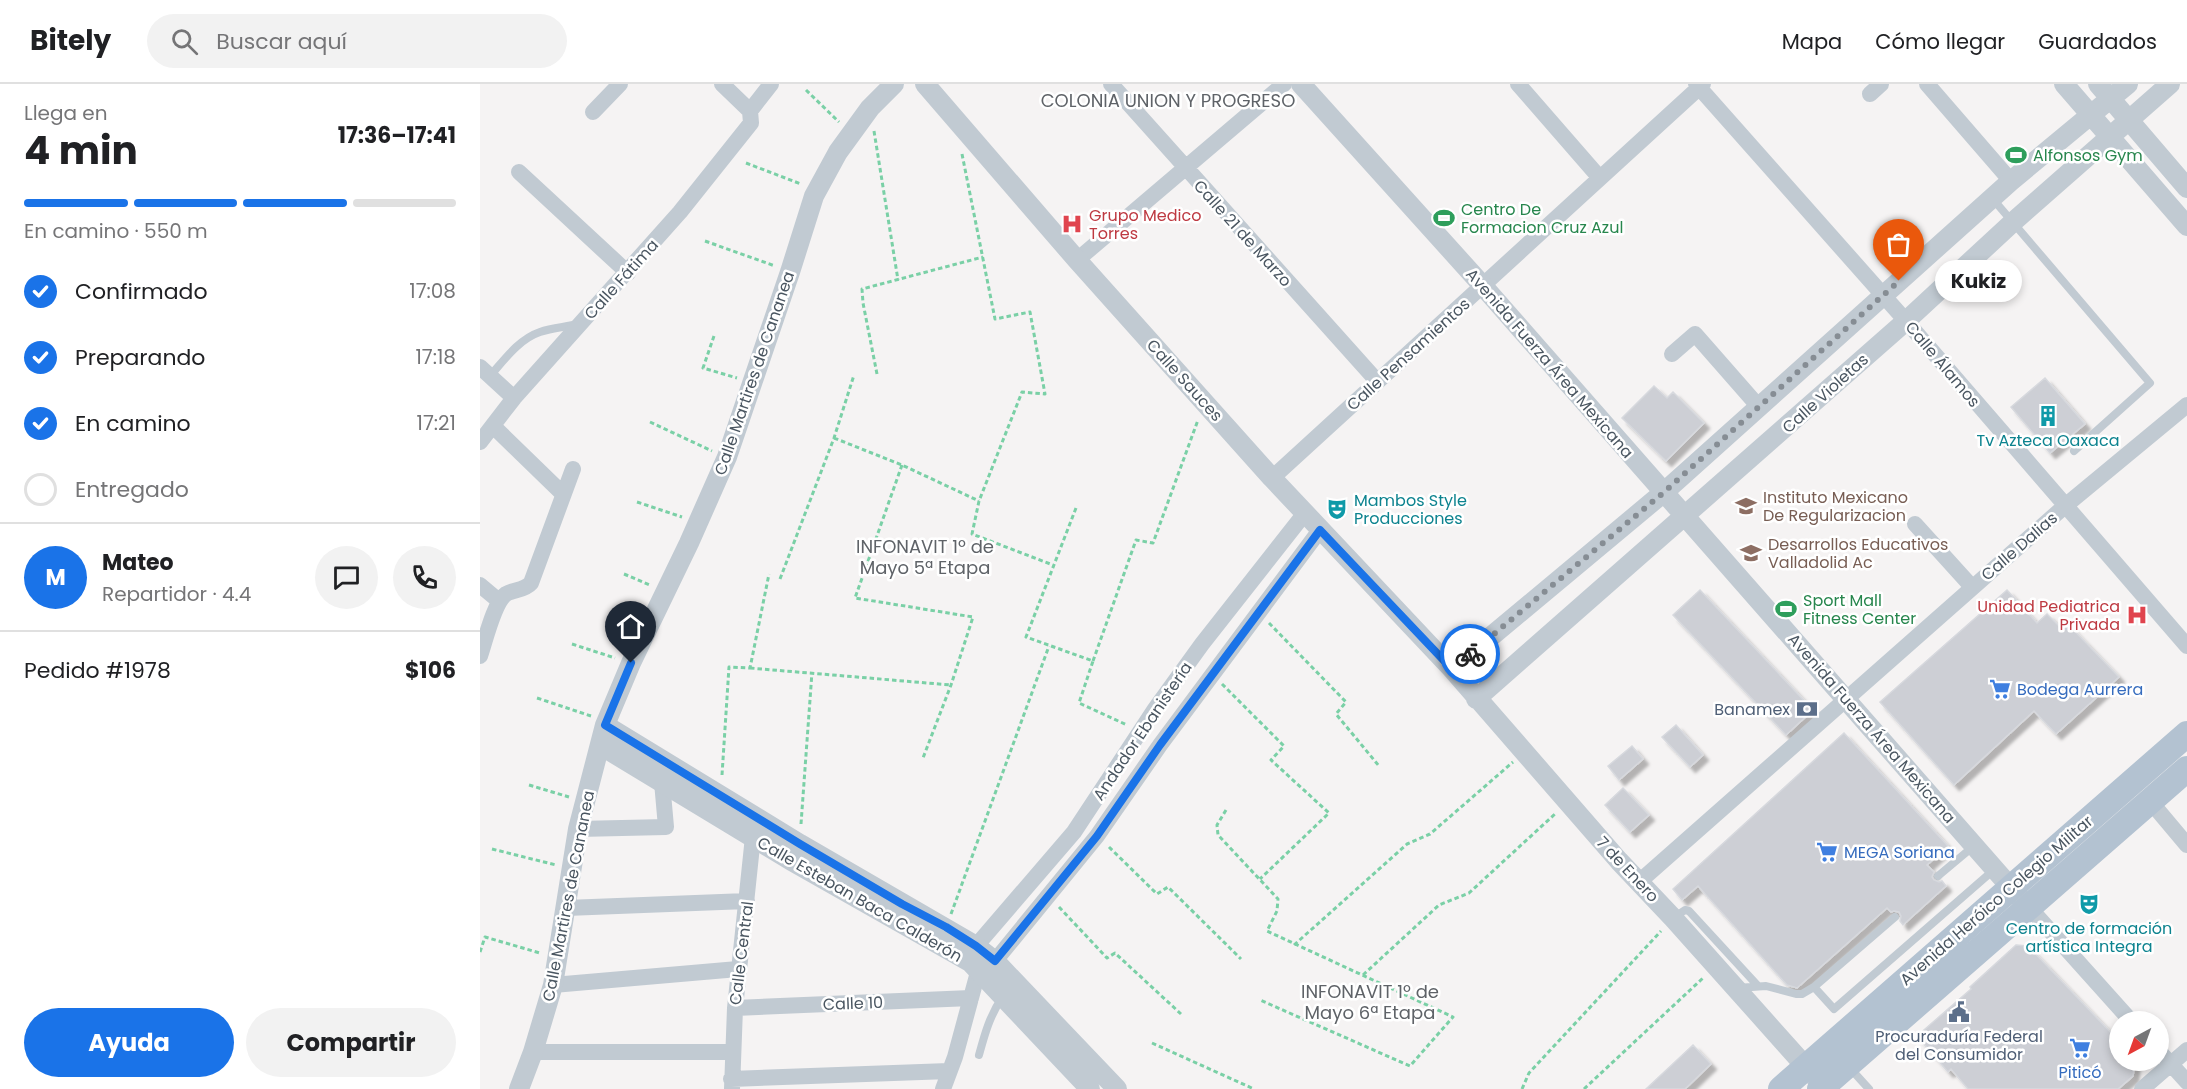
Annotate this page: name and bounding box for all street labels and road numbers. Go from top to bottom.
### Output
street label: Calle 21 de Marzo [1188,175,1297,292]
street label: Calle Fátima [579,234,664,325]
street label: Avenida Fuerza Área Mexicana [1461,263,1639,463]
street label: Calle Martires de Cananea [709,268,800,478]
street label: Calle Pensamientos [1342,293,1475,416]
street label: Calle Álamos [1900,316,1985,412]
street label: Calle Sauces [1141,334,1228,427]
street label: Calle Violetas [1777,348,1874,438]
street label: Calle Dalias [1976,507,2062,586]
street label: Avenida Fuerza Área Mexicana [1783,628,1961,828]
street label: Andador Ebanistería [1087,657,1197,805]
street label: Calle Martires de Cananea [537,789,600,1003]
street label: Avenida Heróico Colegio Militar [1895,810,2098,991]
street label: Calle Esteban Baca Calderón [753,831,967,968]
street label: 7 de Enero [1591,831,1664,907]
street label: Calle Central [724,900,759,1006]
street label: Calle 10 [822,991,884,1016]

